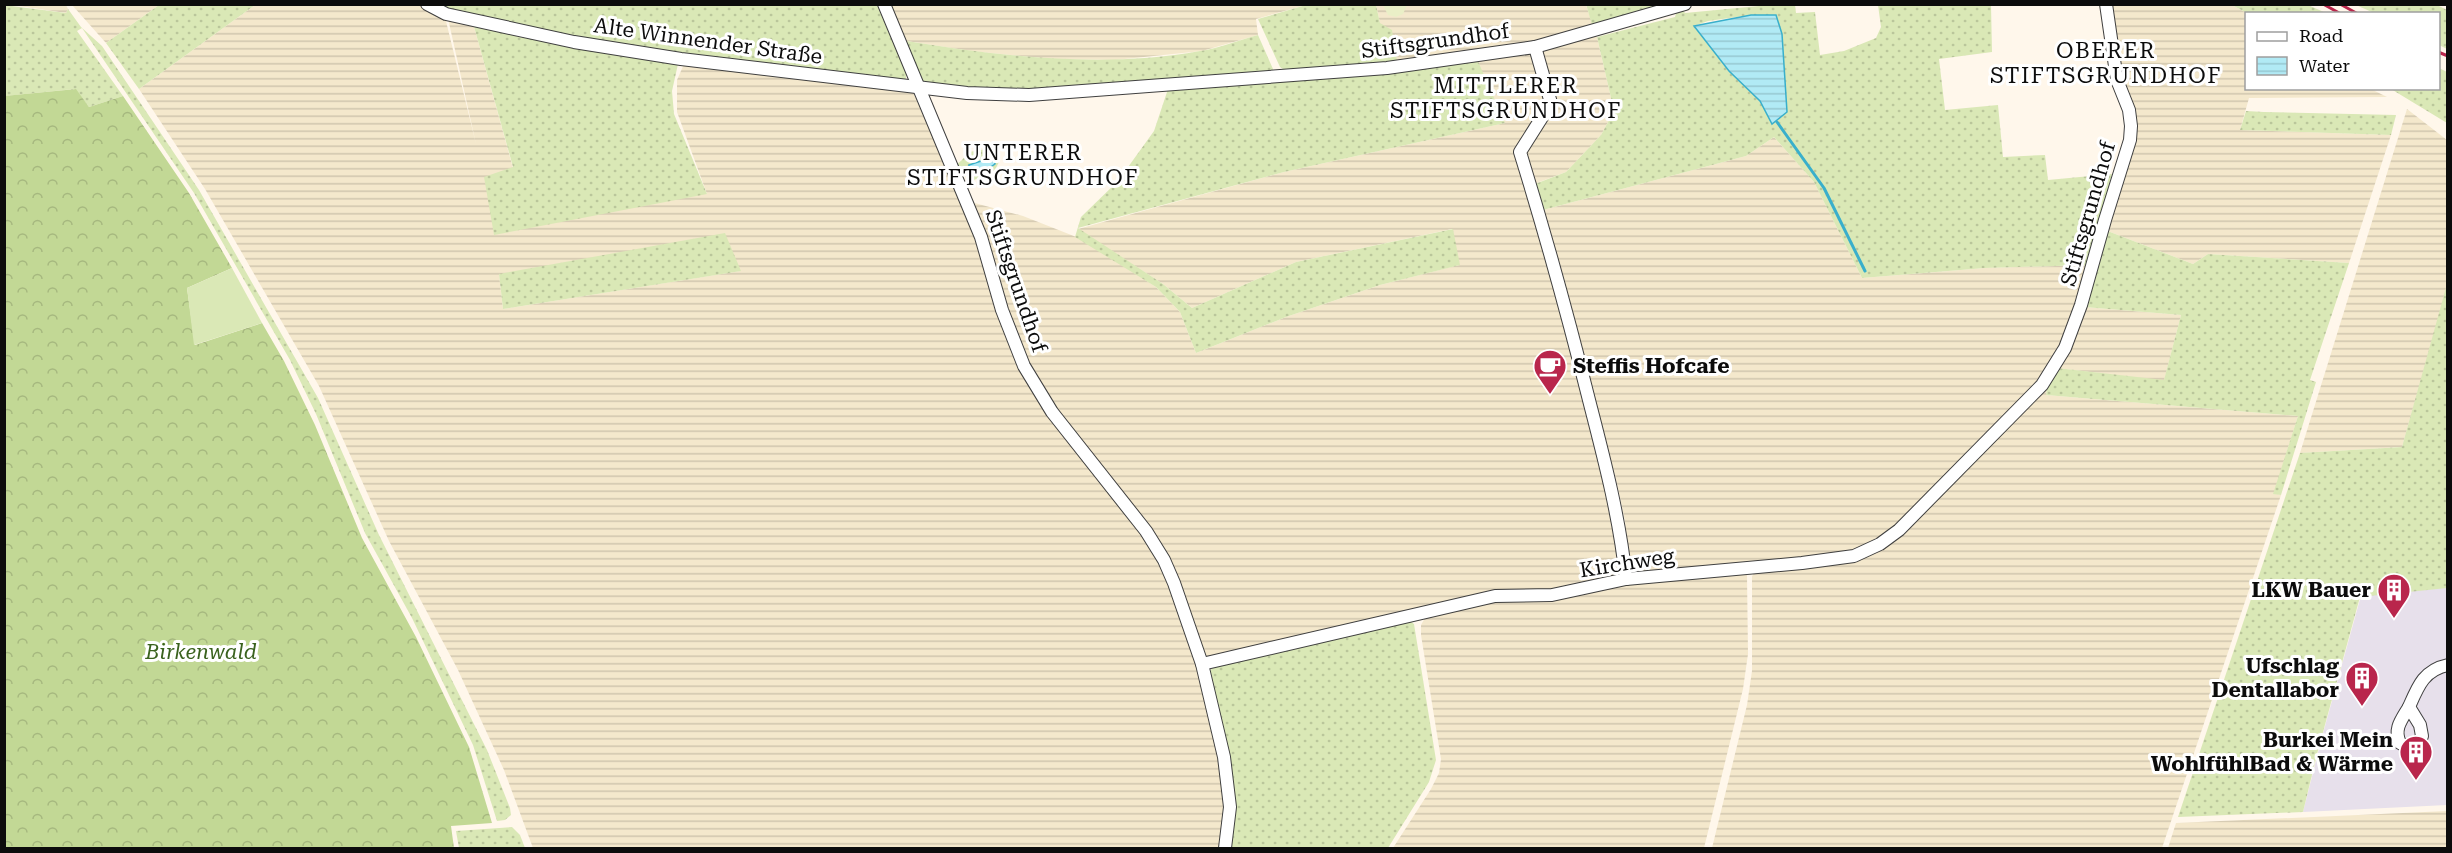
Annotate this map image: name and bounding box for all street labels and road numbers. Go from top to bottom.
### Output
street label: Alte Winnender Straße [592,13,824,69]
street label: Stiftsgrundhof [1360,19,1511,63]
street label: Stiftsgrundhof [2056,138,2120,289]
street label: Stiftsgrundhof [980,207,1052,356]
street label: Kirchweg [1578,544,1676,582]

